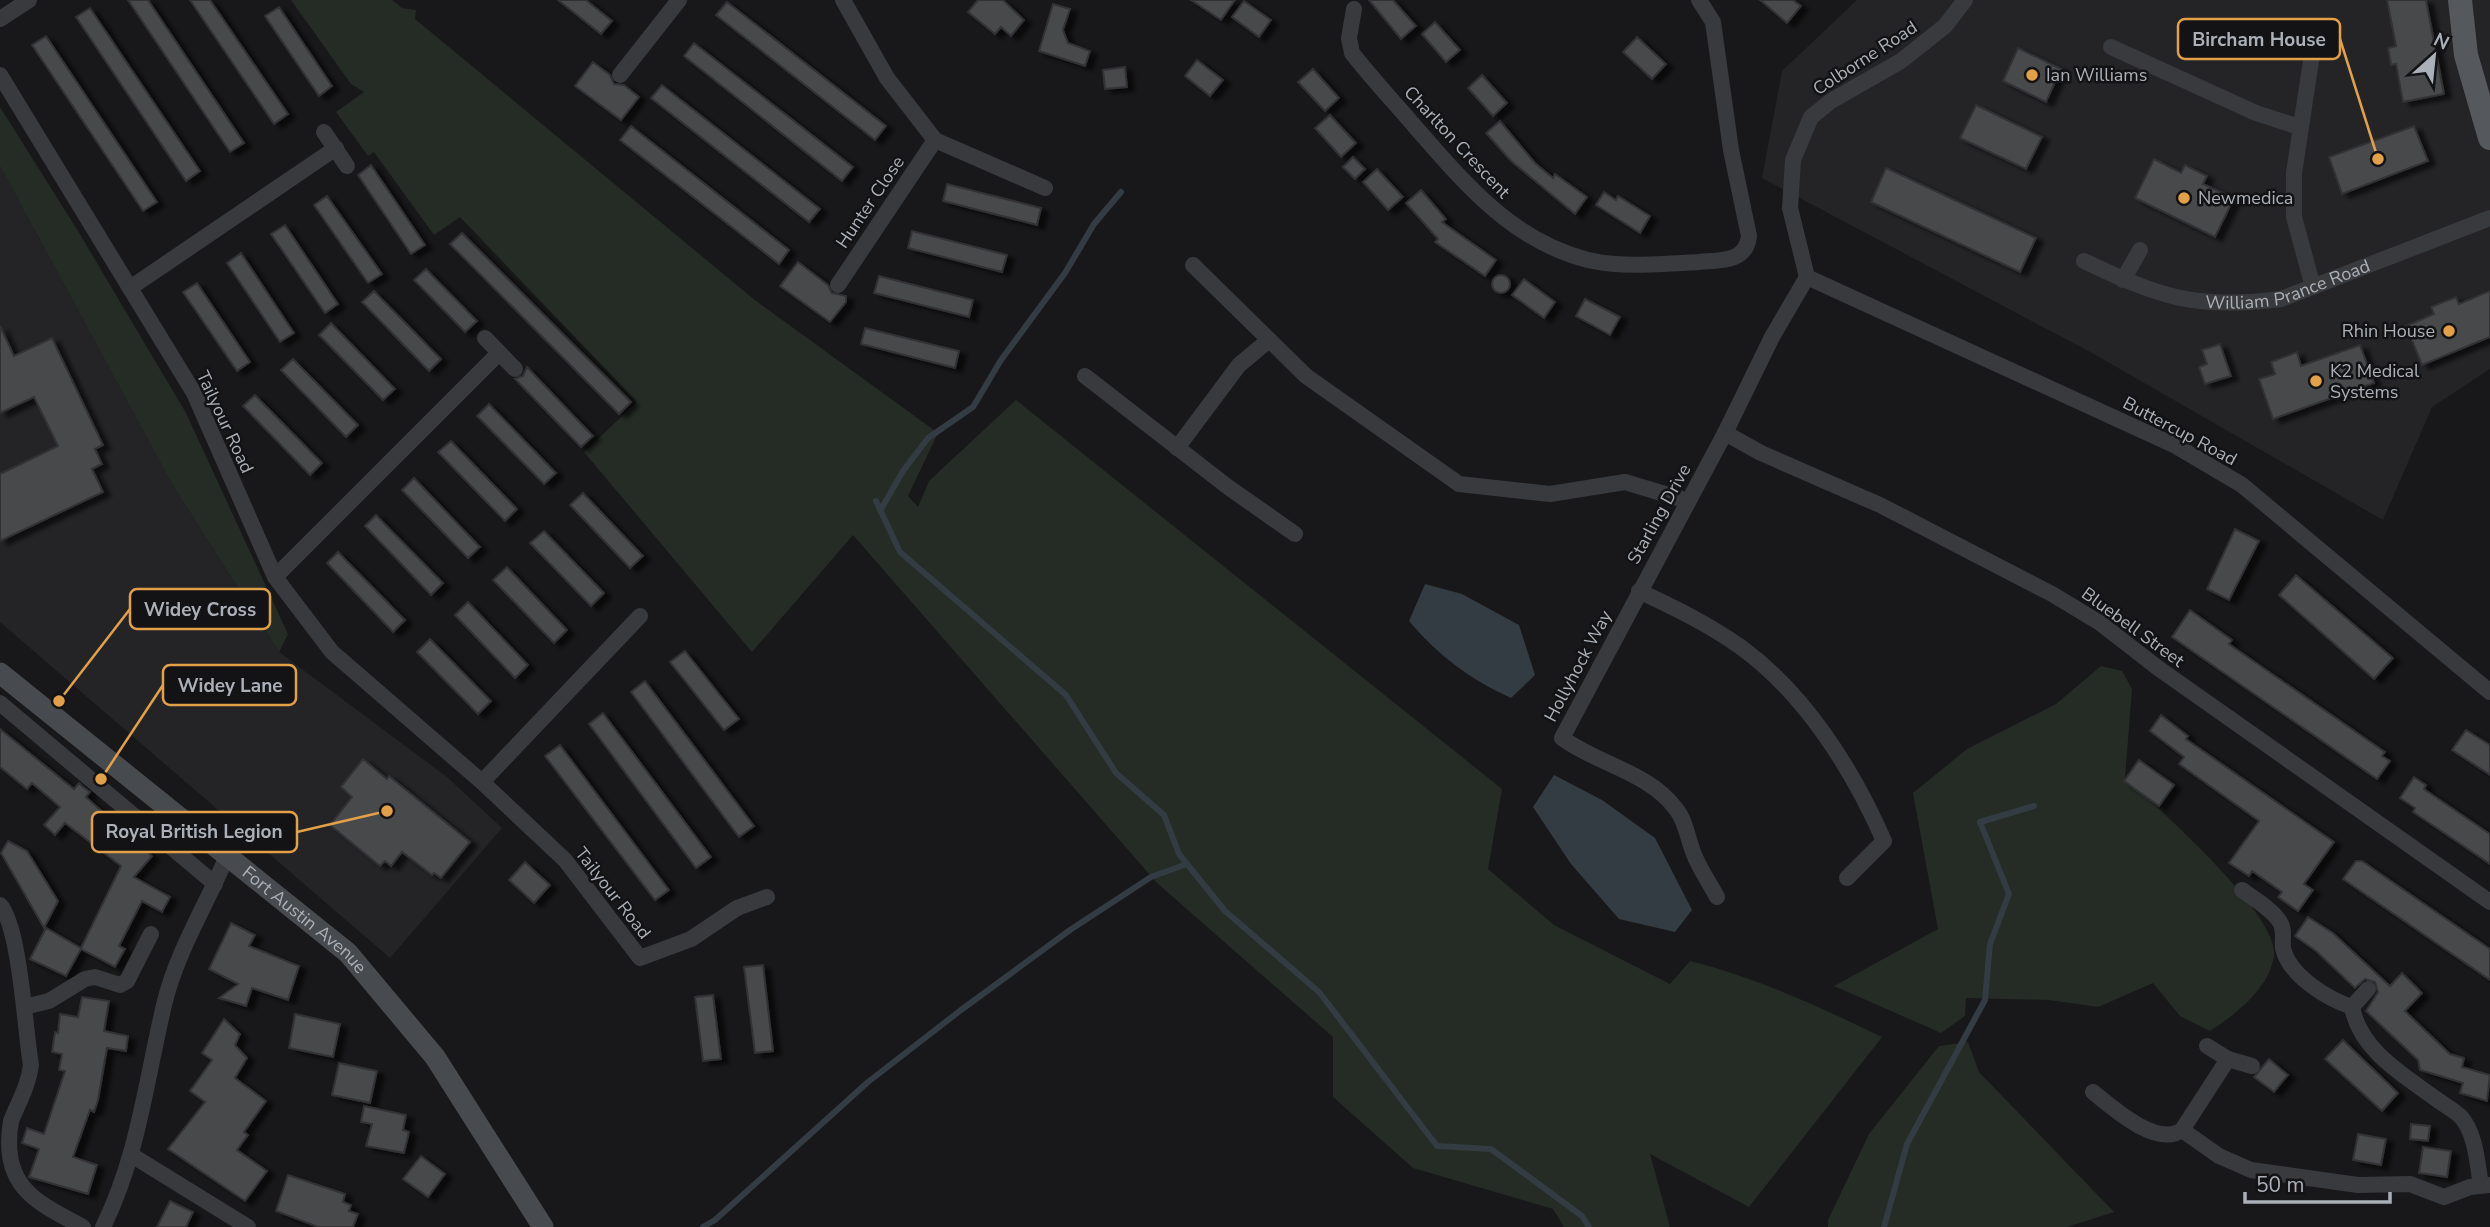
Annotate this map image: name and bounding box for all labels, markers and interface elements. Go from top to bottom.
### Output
street label: Colborne Road [1808,15,1922,101]
callout: Bircham House [2178,19,2340,59]
north arrow [2399,21,2469,91]
text: Bircham House [2192,27,2326,53]
text: N [2429,27,2454,57]
place label: Ian Williams [2046,63,2147,87]
marker: Ian Williams [2024,67,2040,83]
street label: Charlton Crescent [1399,81,1516,204]
street label: Hunter Close [830,151,910,253]
place label: Newmedica [2198,186,2293,210]
marker: Newmedica [2176,190,2192,206]
street label: William Prance Road [2205,254,2373,315]
place label: Rhin House [2342,319,2435,343]
marker: Rhin House [2441,323,2457,339]
place label: K2 Medical Systems [2330,359,2420,404]
street label: Tailyour Road [191,367,259,477]
marker: K2 Medical Systems [2308,373,2324,389]
street label: Buttercup Road [2119,391,2241,471]
street label: Starling Drive [1622,460,1696,568]
street label: Bluebell Street [2077,582,2190,673]
callout: Widey Cross [130,589,270,629]
text: Widey Cross [144,597,256,623]
street label: Hollyhock Way [1539,605,1618,726]
callout: Widey Lane [163,665,296,705]
text: Widey Lane [177,673,283,699]
callout: Royal British Legion [92,812,297,852]
text: Royal British Legion [105,819,283,845]
street label: Tailyour Road [570,842,656,944]
street label: Fort Austin Avenue [237,861,372,979]
scale bar [2245,1160,2390,1204]
text: 50 m [2256,1171,2305,1199]

